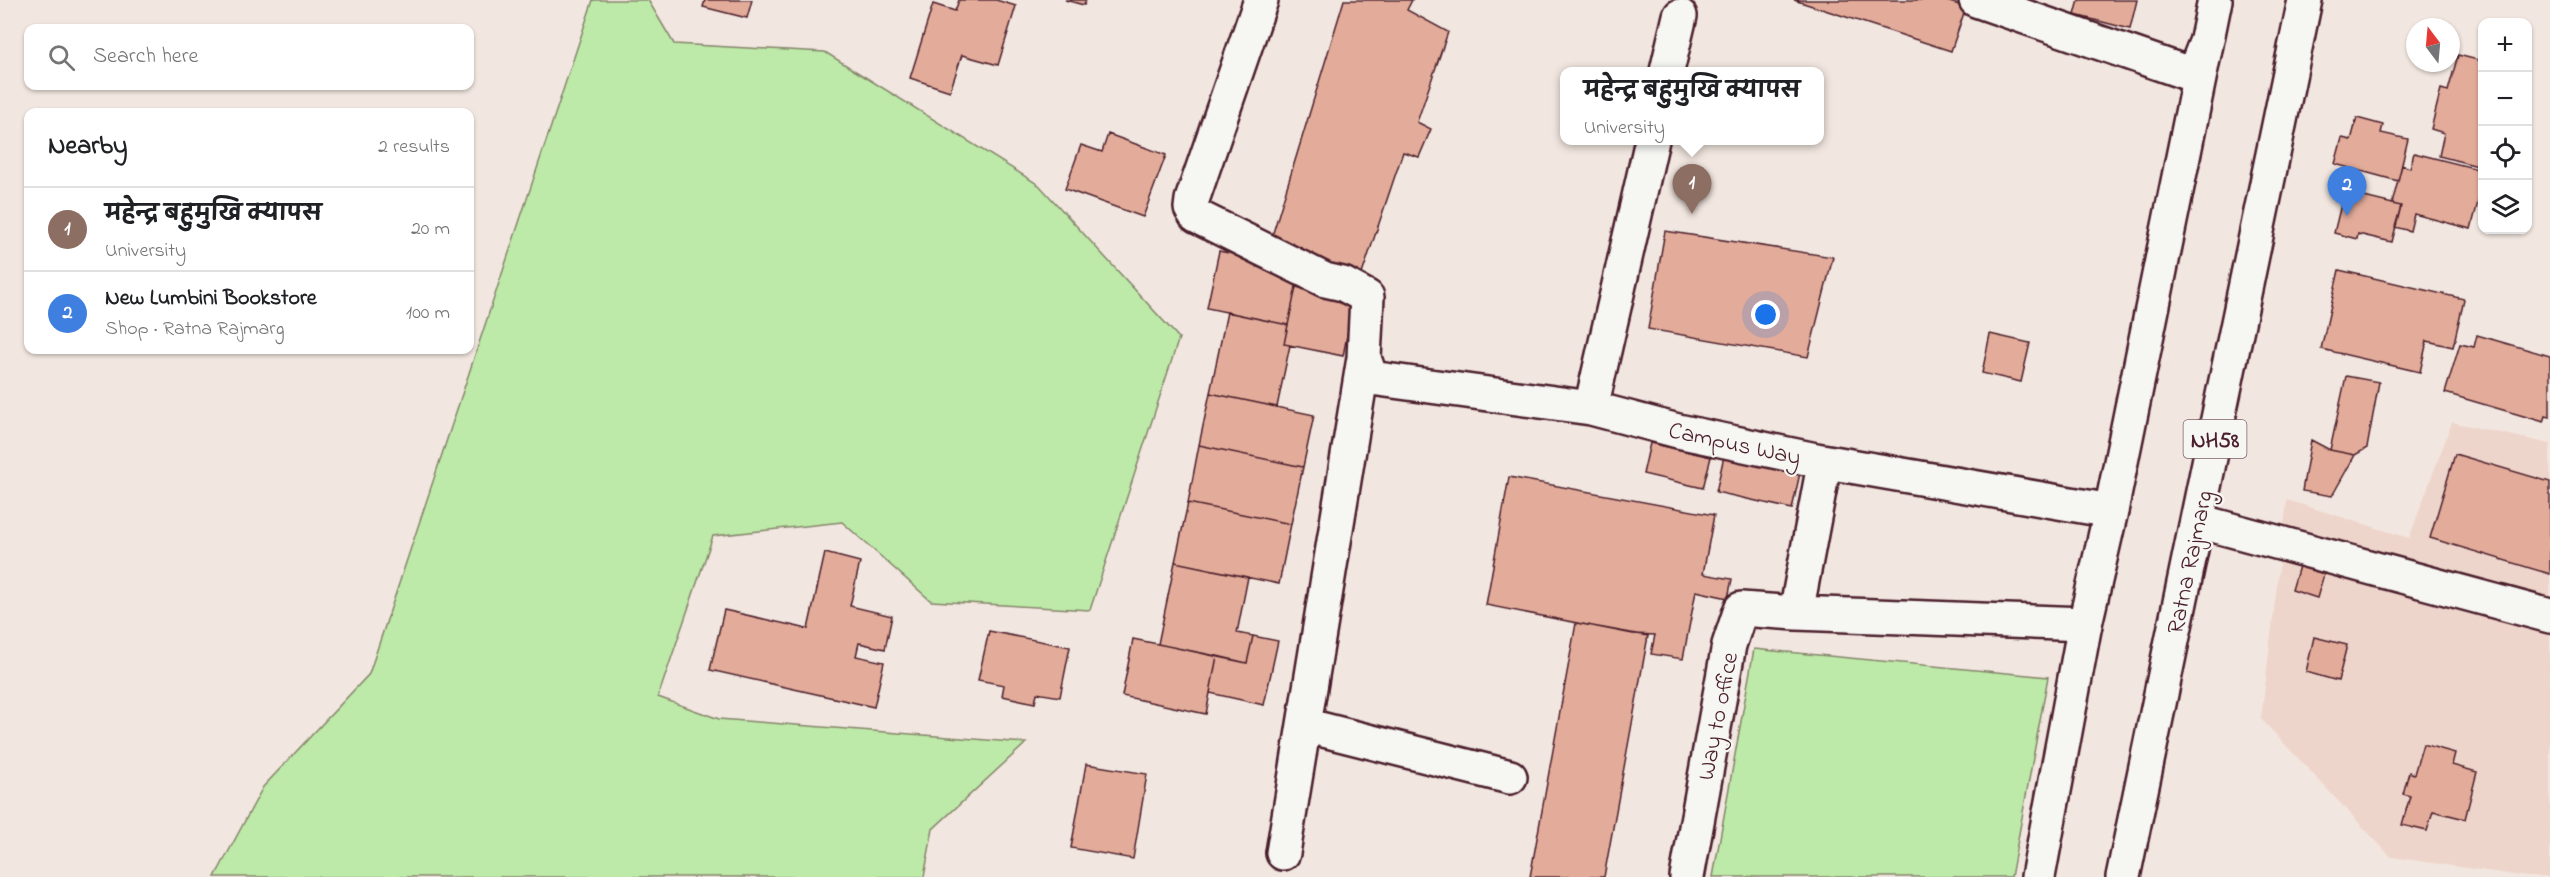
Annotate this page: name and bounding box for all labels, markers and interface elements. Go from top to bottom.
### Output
north arrow [2406,18,2460,72]
map controls [2478,18,2532,234]
button: + [2478,18,2532,72]
search box [24,24,474,90]
icon: search [45,41,78,74]
text: Search here [93,41,198,73]
popup [1560,67,1824,145]
button: − [2478,72,2532,126]
text: महेन्द्र बहुमुखि क्यापस [1584,76,1800,108]
text: University [1584,114,1665,143]
button: locate [2478,126,2532,180]
text: Nearby [48,128,127,166]
text: 2 results [378,133,450,162]
pin: 1 [1672,164,1712,214]
pin: 2 [2328,166,2366,216]
button: layers [2478,180,2532,234]
text: महेन्द्र बहुमुखि क्यापस [105,199,322,231]
text: 1 [64,215,71,244]
text: 20 m [411,215,450,244]
text: University [105,237,186,266]
text: New Lumbini Bookstore [105,283,317,315]
text: 2 [63,299,72,328]
text: 100 m [406,299,450,328]
your location [1751,300,1780,329]
text: Shop · Ratna Rajmarg [105,315,285,344]
street label: Campus Way [1665,414,1804,478]
road number: NH58 [2184,420,2246,458]
street label: Ratna Rajmarg [2159,487,2224,638]
street label: Way to office [1690,649,1750,784]

